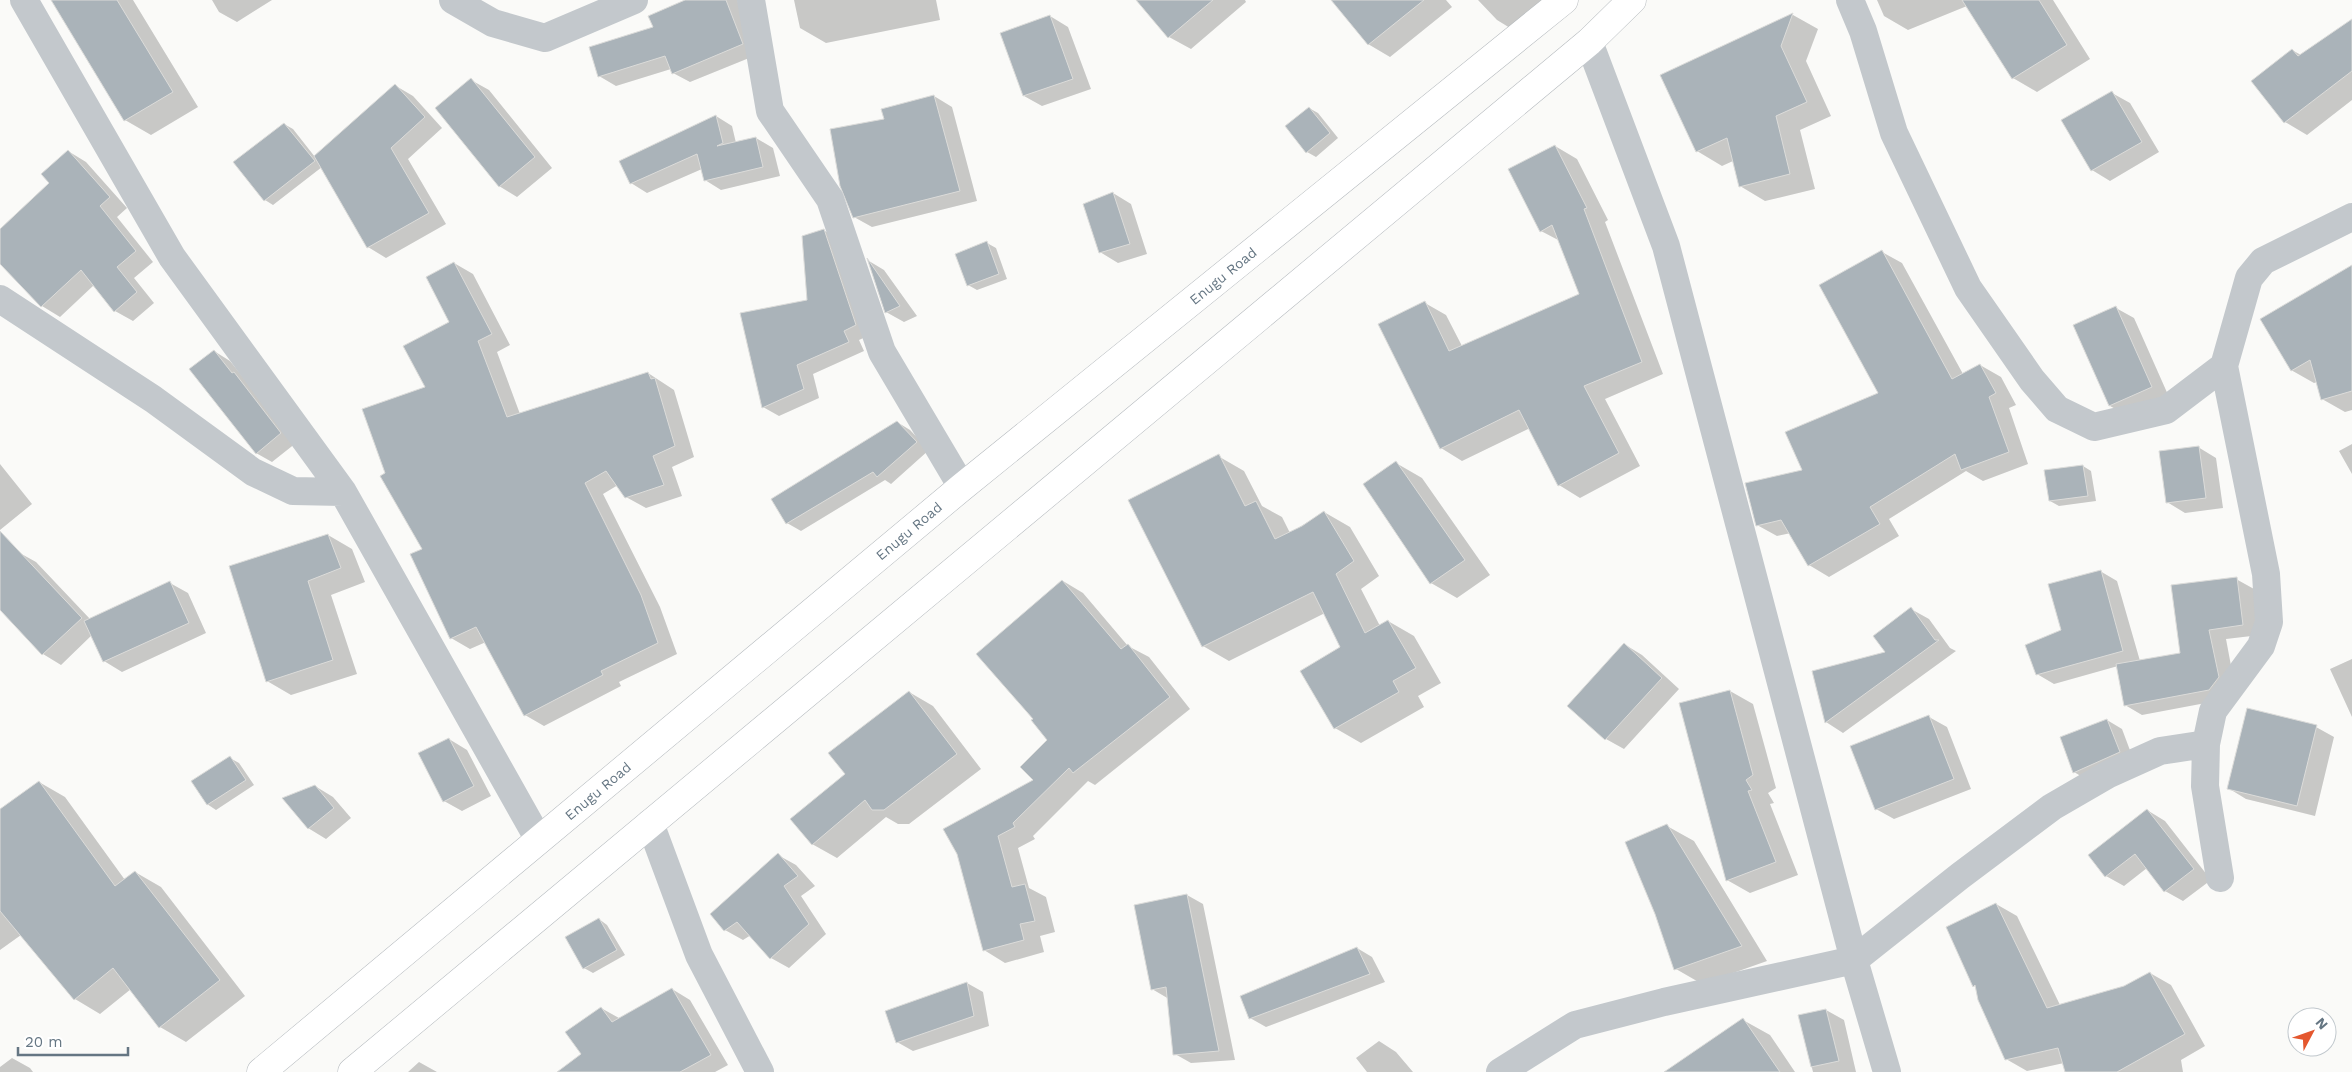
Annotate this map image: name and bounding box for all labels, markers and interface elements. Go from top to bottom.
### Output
street label: Enugu Road [1186,244,1260,308]
street label: Enugu Road [873,499,945,563]
street label: Enugu Road [562,759,634,823]
north arrow [2287,1007,2337,1057]
text: N [2312,1014,2331,1033]
scale bar [18,1024,128,1056]
text: 20 m [25,1033,63,1051]

